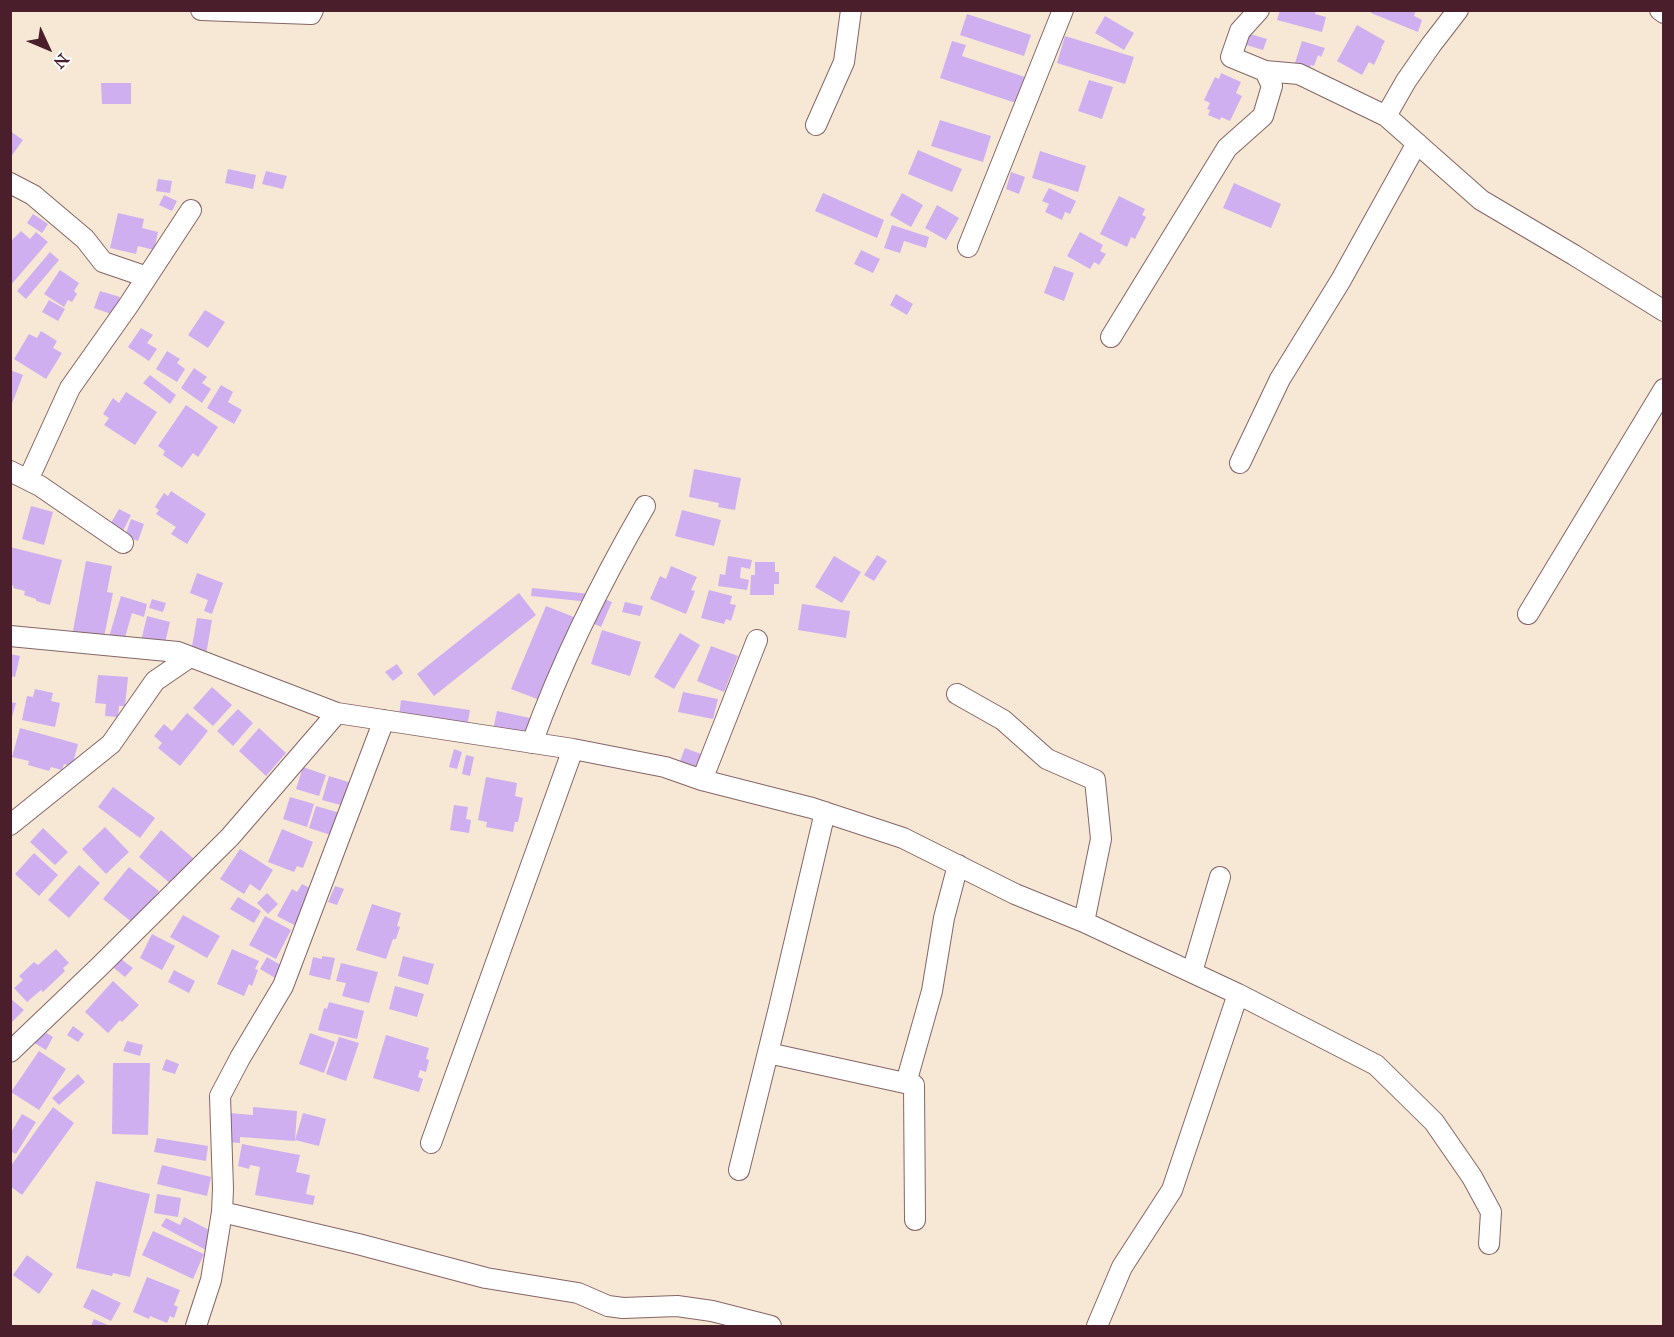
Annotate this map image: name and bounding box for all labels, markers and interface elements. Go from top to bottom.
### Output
north arrow [18,18,78,78]
text: N [50,49,73,72]

